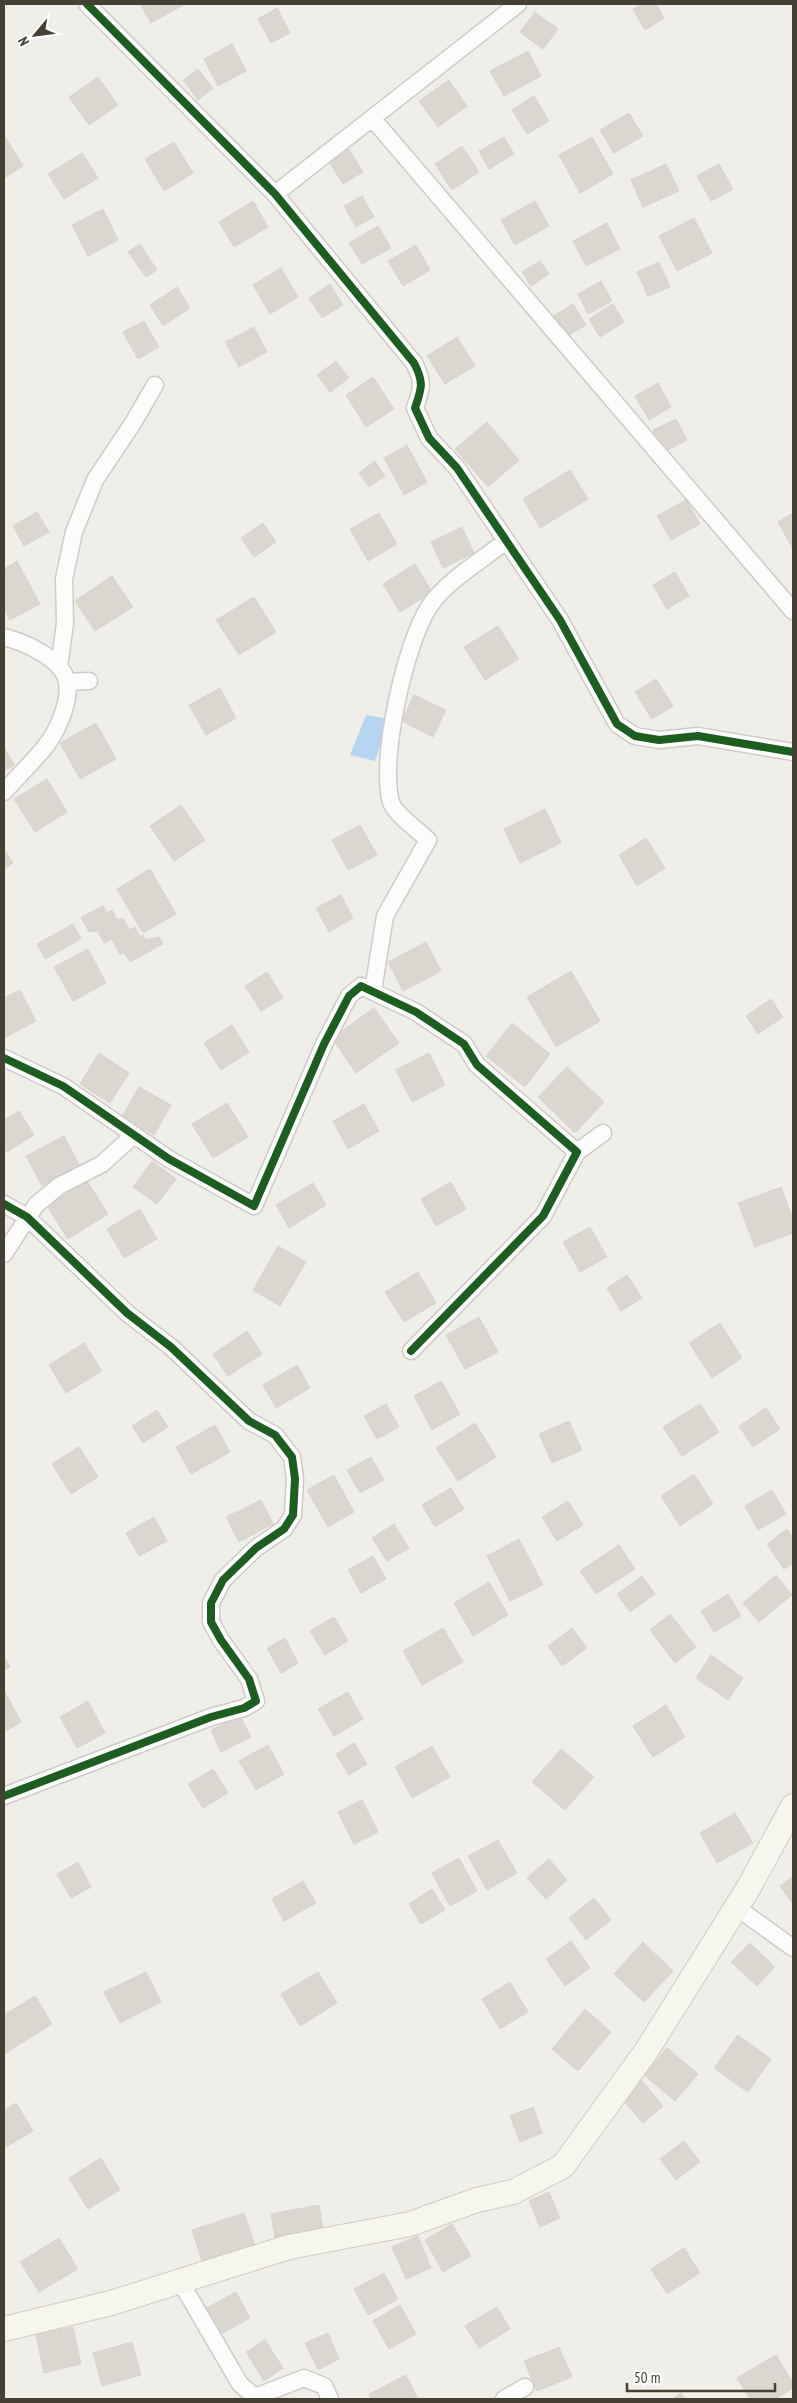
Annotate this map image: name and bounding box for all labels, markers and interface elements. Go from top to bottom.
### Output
north arrow [10,10,60,60]
text: N [14,34,33,49]
scale bar [627,2360,774,2392]
text: 50 m [634,2368,660,2387]

